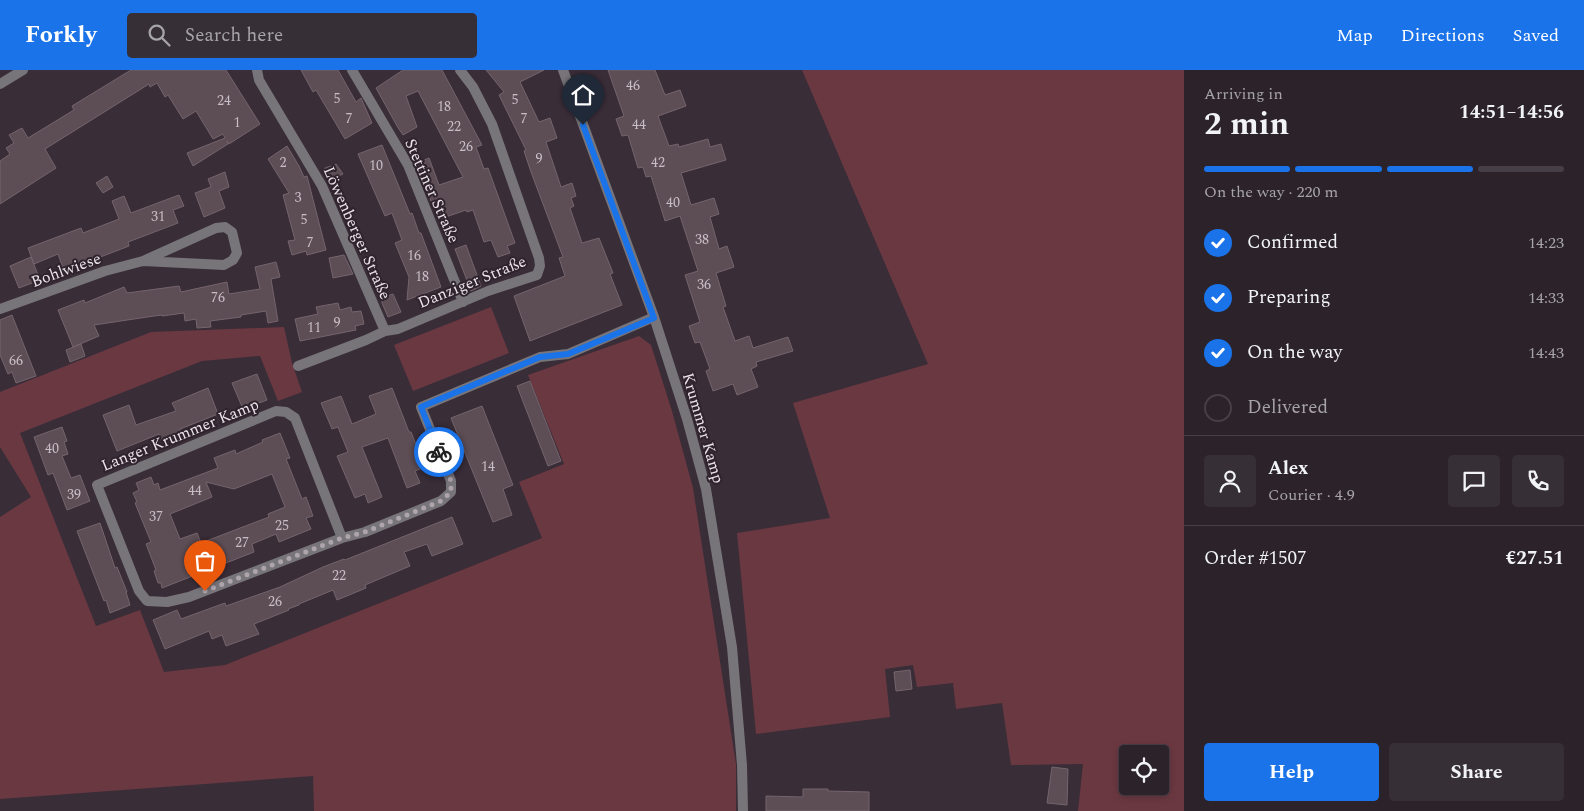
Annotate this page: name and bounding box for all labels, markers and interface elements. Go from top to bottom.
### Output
search box [127,13,477,58]
text: Forkly [25,17,97,53]
icon: search [145,21,173,49]
text: Search here [185,21,283,50]
text: Map [1337,22,1373,49]
text: Directions [1401,22,1485,49]
text: Saved [1513,22,1559,49]
pin [562,74,604,125]
house number: 46 [626,75,640,96]
icon: home [569,81,597,109]
text: Arriving in [1204,82,1283,106]
house number: 5 [334,88,341,109]
house number: 5 [512,89,519,110]
house number: 24 [217,90,231,111]
house number: 18 [437,96,451,117]
text: 14:51–14:56 [1459,98,1564,127]
text: 2 min [1204,100,1289,149]
house number: 7 [346,108,353,129]
house number: 7 [521,108,528,129]
house number: 1 [234,112,241,133]
house number: 44 [632,114,646,135]
house number: 22 [447,116,461,137]
street label: Stettiner Straße [398,135,466,247]
house number: 26 [459,136,473,157]
house number: 9 [536,148,543,169]
house number: 2 [280,152,287,173]
house number: 42 [651,152,665,173]
house number: 10 [369,155,383,176]
street label: Löwenberger Straße [317,162,397,304]
text: On the way · 220 m [1204,180,1338,204]
house number: 3 [295,187,302,208]
house number: 40 [666,192,680,213]
house number: 31 [151,206,165,227]
house number: 5 [301,209,308,230]
text: Confirmed [1247,228,1338,257]
house number: 38 [695,229,709,250]
icon: check [1204,229,1232,257]
text: 14:23 [1528,231,1564,255]
house number: 7 [307,232,314,253]
house number: 16 [407,245,421,266]
street label: Bohlwiese [28,246,104,294]
street label: Danziger Straße [414,249,530,315]
house number: 18 [415,266,429,287]
house number: 36 [697,274,711,295]
text: Preparing [1247,283,1331,312]
icon: check [1204,284,1232,312]
text: 14:33 [1528,286,1564,310]
house number: 76 [211,287,225,308]
house number: 9 [334,312,341,333]
house number: 11 [307,317,321,338]
text: On the way [1247,338,1343,367]
icon: check [1204,339,1232,367]
text: 14:43 [1528,341,1564,365]
house number: 66 [9,350,23,371]
street label: Krummer Kamp [676,370,730,486]
street label: Langer Krummer Kamp [98,392,262,478]
text: Delivered [1247,393,1328,422]
courier [414,427,464,477]
house number: 40 [45,438,59,459]
icon: bike [425,438,453,466]
text: Alex [1268,454,1309,483]
button: person [1204,455,1256,507]
button: chat [1448,455,1500,507]
button: phone [1512,455,1564,507]
house number: 14 [481,456,495,477]
house number: 44 [188,480,202,501]
text: Courier · 4.9 [1268,483,1355,507]
house number: 39 [67,484,81,505]
house number: 37 [149,506,163,527]
house number: 25 [275,515,289,536]
house number: 27 [235,532,249,553]
pin [184,540,226,591]
text: Order #1507 [1204,544,1307,573]
text: €27.51 [1506,544,1564,573]
icon: bag [191,547,219,575]
house number: 22 [332,565,346,586]
house number: 26 [268,591,282,612]
button: Help [1204,743,1379,801]
button: Share [1389,743,1564,801]
map controls [1119,745,1169,795]
button: locate [1119,745,1169,795]

